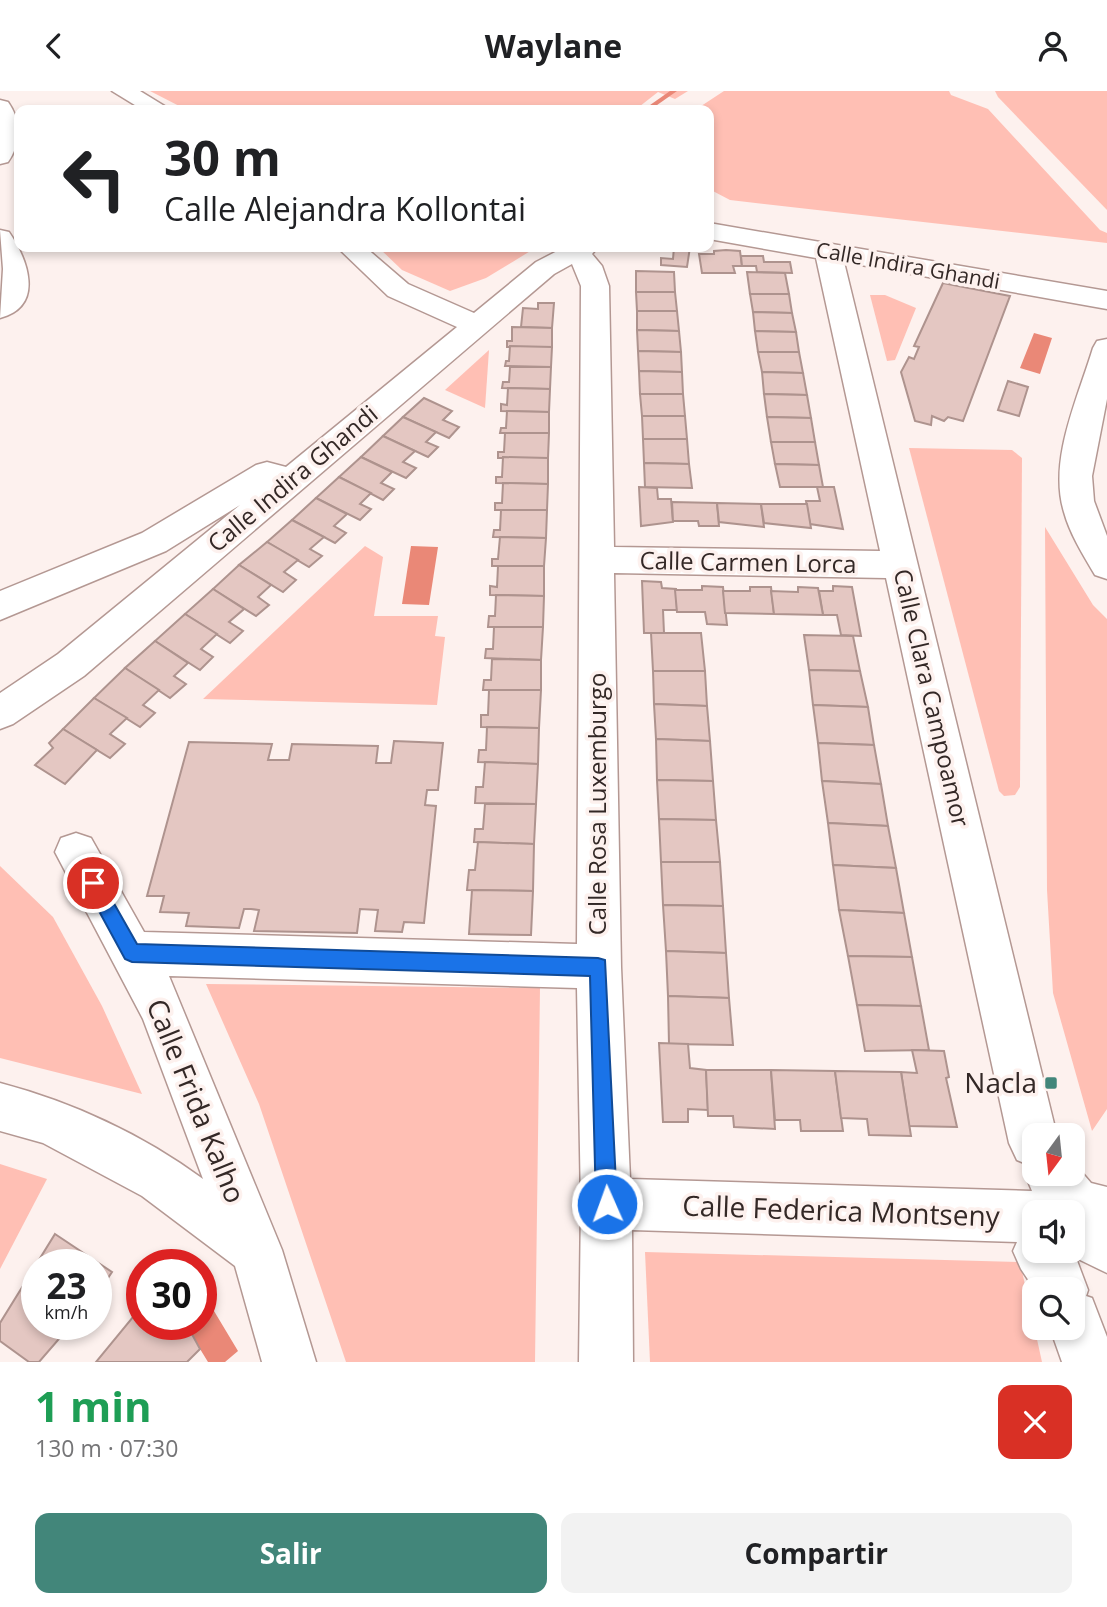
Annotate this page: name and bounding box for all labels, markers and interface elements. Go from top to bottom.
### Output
text: Waylane [485,24,622,67]
icon: back [35,27,73,65]
icon: person [1034,27,1072,65]
text: 30 m [164,124,281,190]
icon: left [49,133,140,224]
text: Calle Alejandra Kollontai [164,187,526,230]
street label: Calle Indira Ghandi [814,235,1002,295]
street label: Calle Indira Ghandi [200,397,384,559]
street label: Calle Carmen Lorca [639,543,857,580]
street label: Calle Clara Campoamor [887,565,978,830]
street label: Calle Rosa Luxemburgo [580,673,613,935]
pin [63,853,123,913]
icon: arrive [74,864,112,902]
street label: Calle Frida Kalho [139,993,255,1208]
place label: Nacla [964,1063,1037,1101]
marker: Nacla [1043,1075,1059,1091]
north arrow [1022,1123,1085,1187]
map controls [1022,1123,1085,1340]
position arrow [570,1167,644,1241]
street label: Calle Federica Montseny [682,1185,1001,1235]
button: sound [1022,1200,1085,1263]
speed limit sign: 30 [126,1249,217,1340]
text: 23 [46,1262,87,1309]
button: search [1022,1277,1085,1340]
text: km/h [45,1300,88,1324]
text: 1 min [35,1377,152,1434]
button: close [998,1385,1072,1459]
text: 130 m · 07:30 [35,1432,178,1464]
button: Salir [35,1513,547,1593]
button: Compartir [561,1513,1072,1593]

